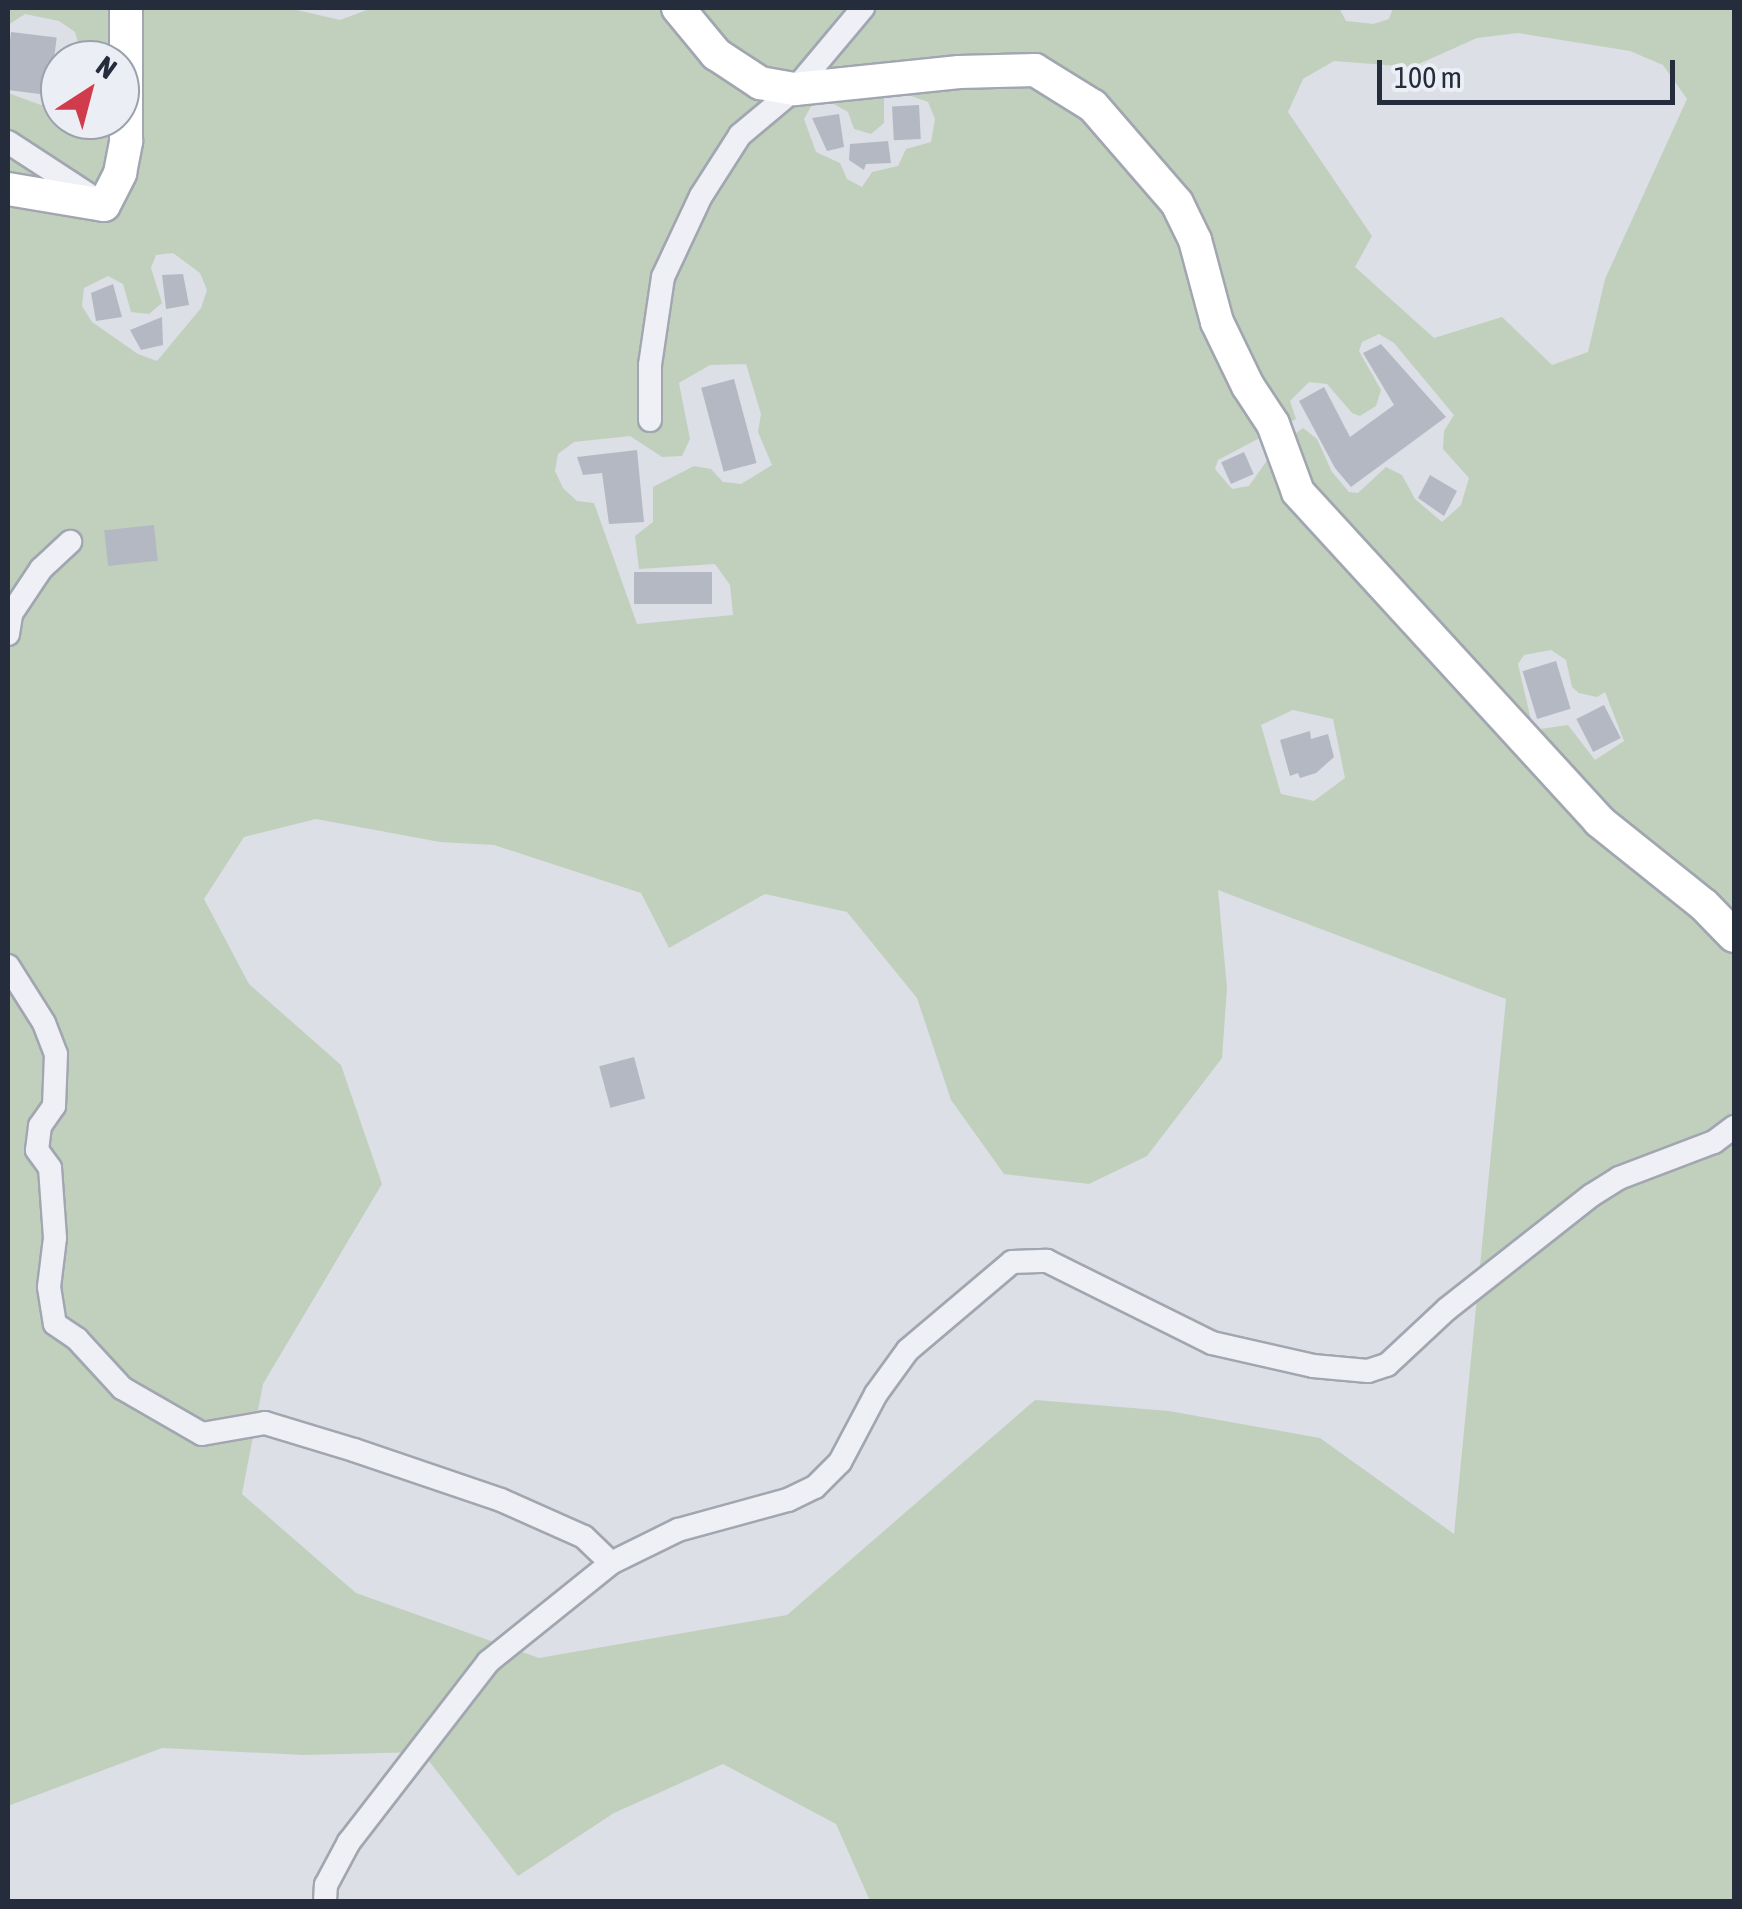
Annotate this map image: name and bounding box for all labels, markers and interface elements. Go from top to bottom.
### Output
north arrow [40,40,140,140]
scale bar [1382,40,1680,102]
text: N [90,50,123,85]
text: 100 m [1394,60,1462,94]

